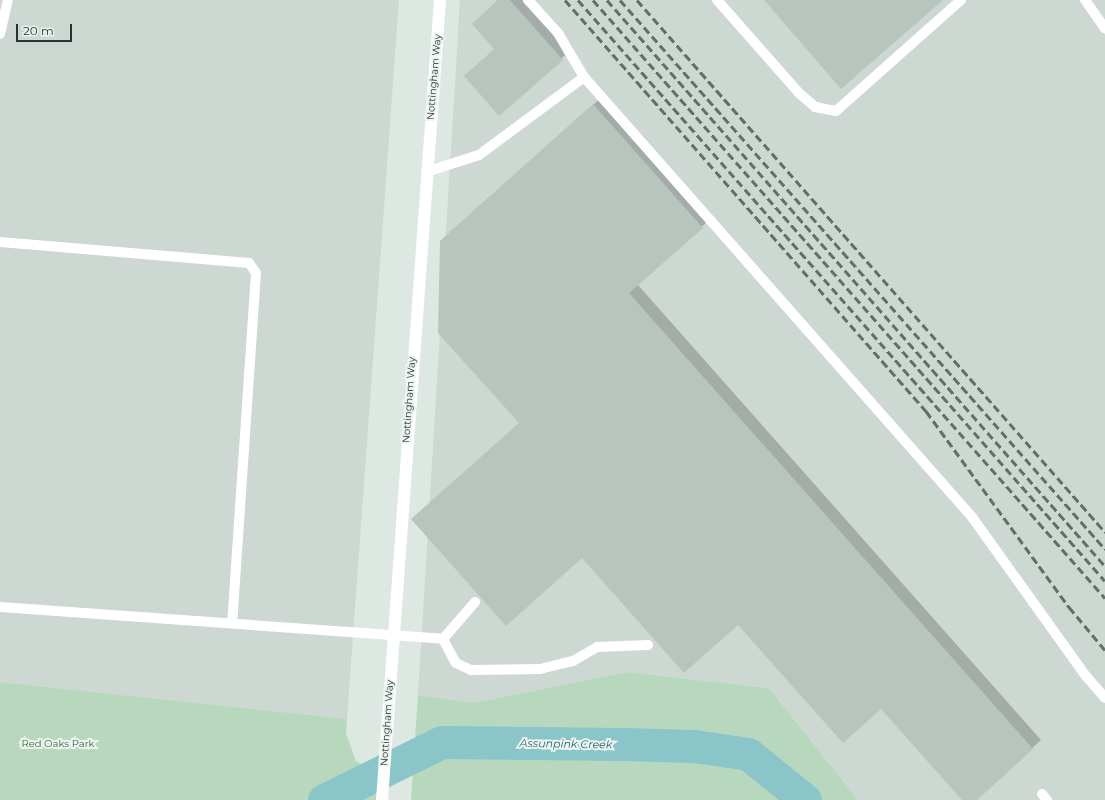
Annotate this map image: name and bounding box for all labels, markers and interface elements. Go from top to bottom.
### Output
scale bar [18,16,74,42]
text: 20 m [23,23,54,38]
street label: Nottingham Way [424,34,444,120]
street label: Nottingham Way [400,357,418,443]
street label: Nottingham Way [378,680,396,766]
water label: Assunpink Creek [520,737,612,751]
park label: Red Oaks Park [21,738,95,750]

